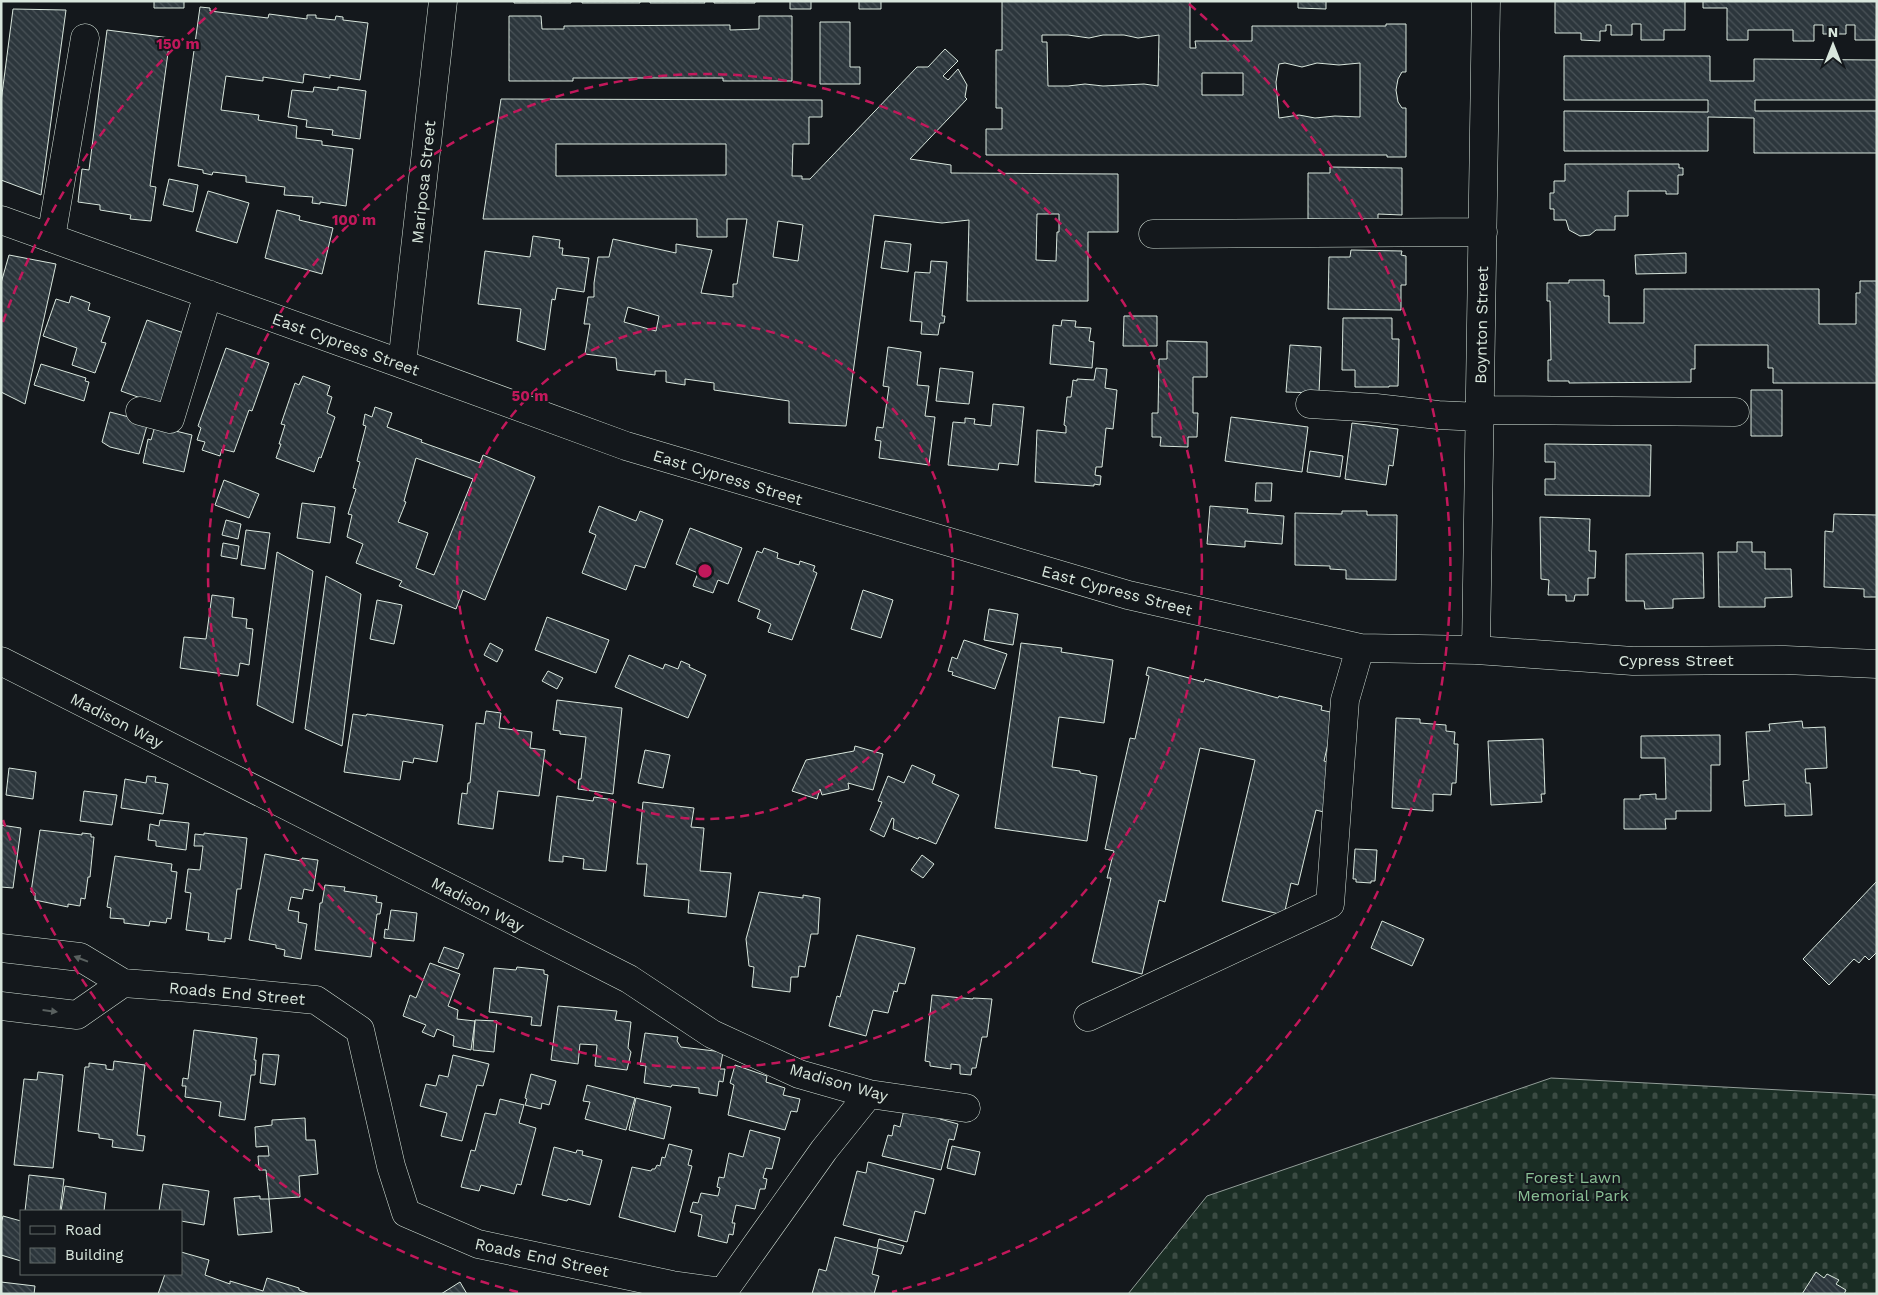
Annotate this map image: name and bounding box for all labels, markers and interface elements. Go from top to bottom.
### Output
north arrow [1808,20,1858,70]
text: N [1828,24,1838,40]
text: 150 m [156,35,200,53]
street label: Mariposa Street [408,119,439,245]
text: 100 m [332,211,376,229]
street label: Boynton Street [1471,266,1492,384]
street label: East Cypress Street [270,309,422,380]
text: 50 m [512,387,548,405]
street label: East Cypress Street [651,446,805,509]
street label: East Cypress Street [1039,561,1195,620]
centre of rings [696,562,714,580]
street label: Cypress Street [1618,651,1734,670]
street label: Madison Way [67,689,167,752]
street label: Madison Way [428,873,528,936]
one-way arrow [73,955,88,963]
street label: Roads End Street [168,978,306,1009]
one-way arrow [42,1007,58,1015]
street label: Madison Way [787,1059,891,1106]
park label: Forest Lawn Memorial Park [1517,1168,1629,1205]
legend [20,1210,182,1275]
text: Road [65,1221,102,1239]
street label: Roads End Street [473,1234,611,1281]
text: Building [65,1246,123,1264]

